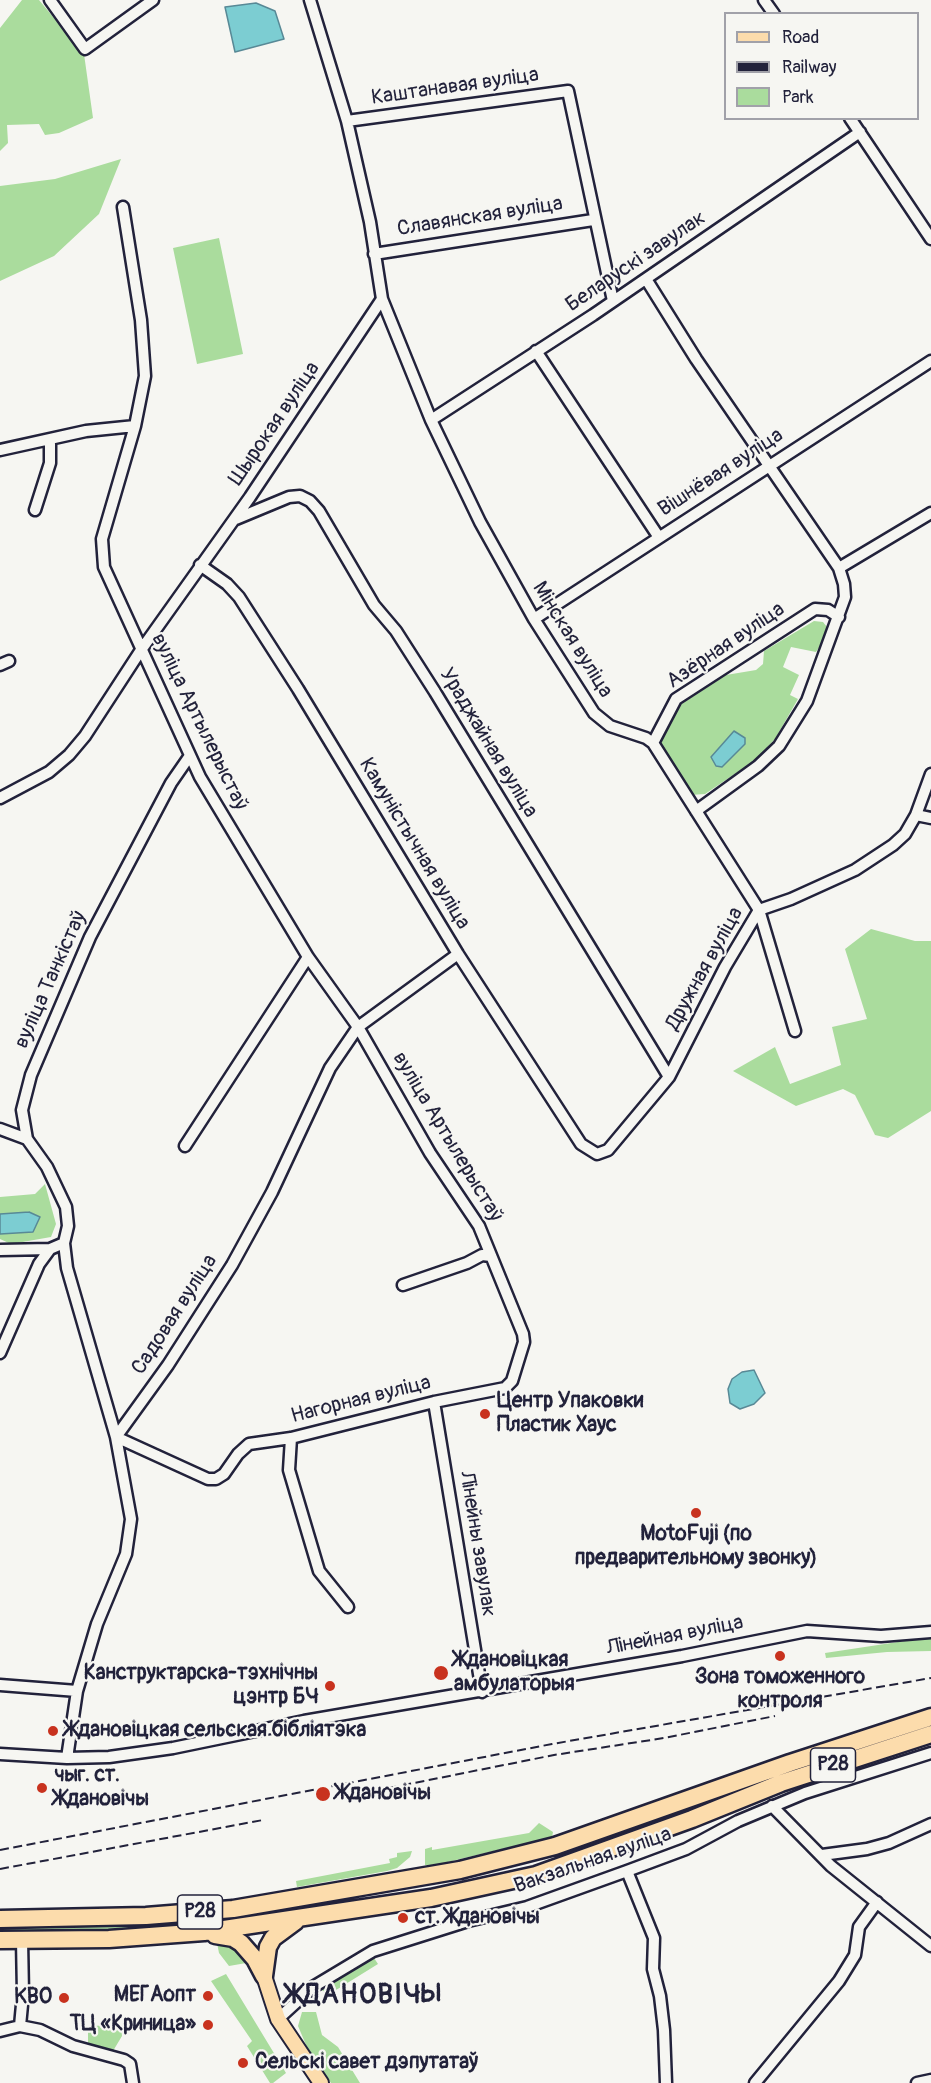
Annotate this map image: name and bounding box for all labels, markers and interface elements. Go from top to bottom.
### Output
legend [724,12,919,120]
text: Road [782,26,819,49]
text: Railway [782,56,837,79]
street label: Каштанавая вуліца [370,63,540,111]
text: Park [782,86,814,109]
street label: Славянская вуліца [395,191,565,243]
street label: Беларускі завулак [561,206,711,318]
street label: Шырокая вуліца [224,357,326,491]
street label: Вішнёвая вуліца [654,423,788,523]
street label: Мінская вуліца [526,577,618,703]
street label: Азёрная вуліца [662,597,790,695]
street label: вуліца Артылерыстаў [145,630,253,814]
street label: Ураджайная вуліца [433,664,543,822]
street label: Камуністычная вуліца [353,754,475,934]
street label: Дружная вуліца [661,903,749,1035]
street label: вуліца Танкістаў [9,907,93,1053]
street label: вуліца Артылерыстаў [386,1048,508,1226]
street label: Садовая вуліца [127,1250,223,1380]
street label: Нагорная вуліца [289,1370,433,1430]
place label: Центр Упаковки Пластик Хаус [497,1389,643,1439]
marker: Центр Упаковки Пластик Хаус [478,1407,492,1421]
street label: Лінейны завулак [453,1470,501,1618]
marker: MotoFuji (по предварительному звонку) [689,1506,703,1520]
place label: MotoFuji (по предварительному звонку) [575,1522,817,1572]
street label: Лінейная вуліца [604,1610,746,1662]
place label: Ждановіцкая амбулаторыя [454,1648,575,1698]
marker: Зона томоженного контроля [773,1649,787,1663]
place label: Канструктарска-тэхнічны цэнтр БЧ [84,1661,318,1711]
marker: Ждановіцкая амбулаторыя [432,1664,450,1682]
place label: Зона томоженного контроля [695,1665,865,1715]
marker: Канструктарска-тэхнічны цэнтр БЧ [323,1679,337,1693]
place label: Ждановіцкая сельская бібліятэка [65,1718,366,1744]
marker: Ждановіцкая сельская бібліятэка [46,1724,60,1738]
road number: Р28 [810,1748,856,1782]
place label: чыг. ст. Ждановічы [54,1763,149,1813]
marker: чыг. ст. Ждановічы [35,1781,49,1795]
place label: Ждановічы [336,1781,431,1807]
marker: Ждановічы [314,1785,332,1803]
street label: Вакзальная вуліца [511,1822,675,1900]
road number: Р28 [178,1895,222,1929]
place label: ст. Ждановічы [415,1905,540,1931]
marker: ст. Ждановічы [396,1911,410,1925]
district label: ЖДАНОВІЧЫ [286,1980,442,2012]
place label: МЕГАопт [114,1983,196,2009]
place label: KBО [14,1985,52,2011]
marker: МЕГАопт [201,1989,215,2003]
marker: KBО [57,1991,71,2005]
place label: ТЦ «Криница» [70,2012,196,2038]
marker: ТЦ «Криница» [201,2018,215,2032]
place label: Сельскі савет дэпутатаў [255,2050,478,2076]
marker: Сельскі савет дэпутатаў [236,2056,250,2070]

